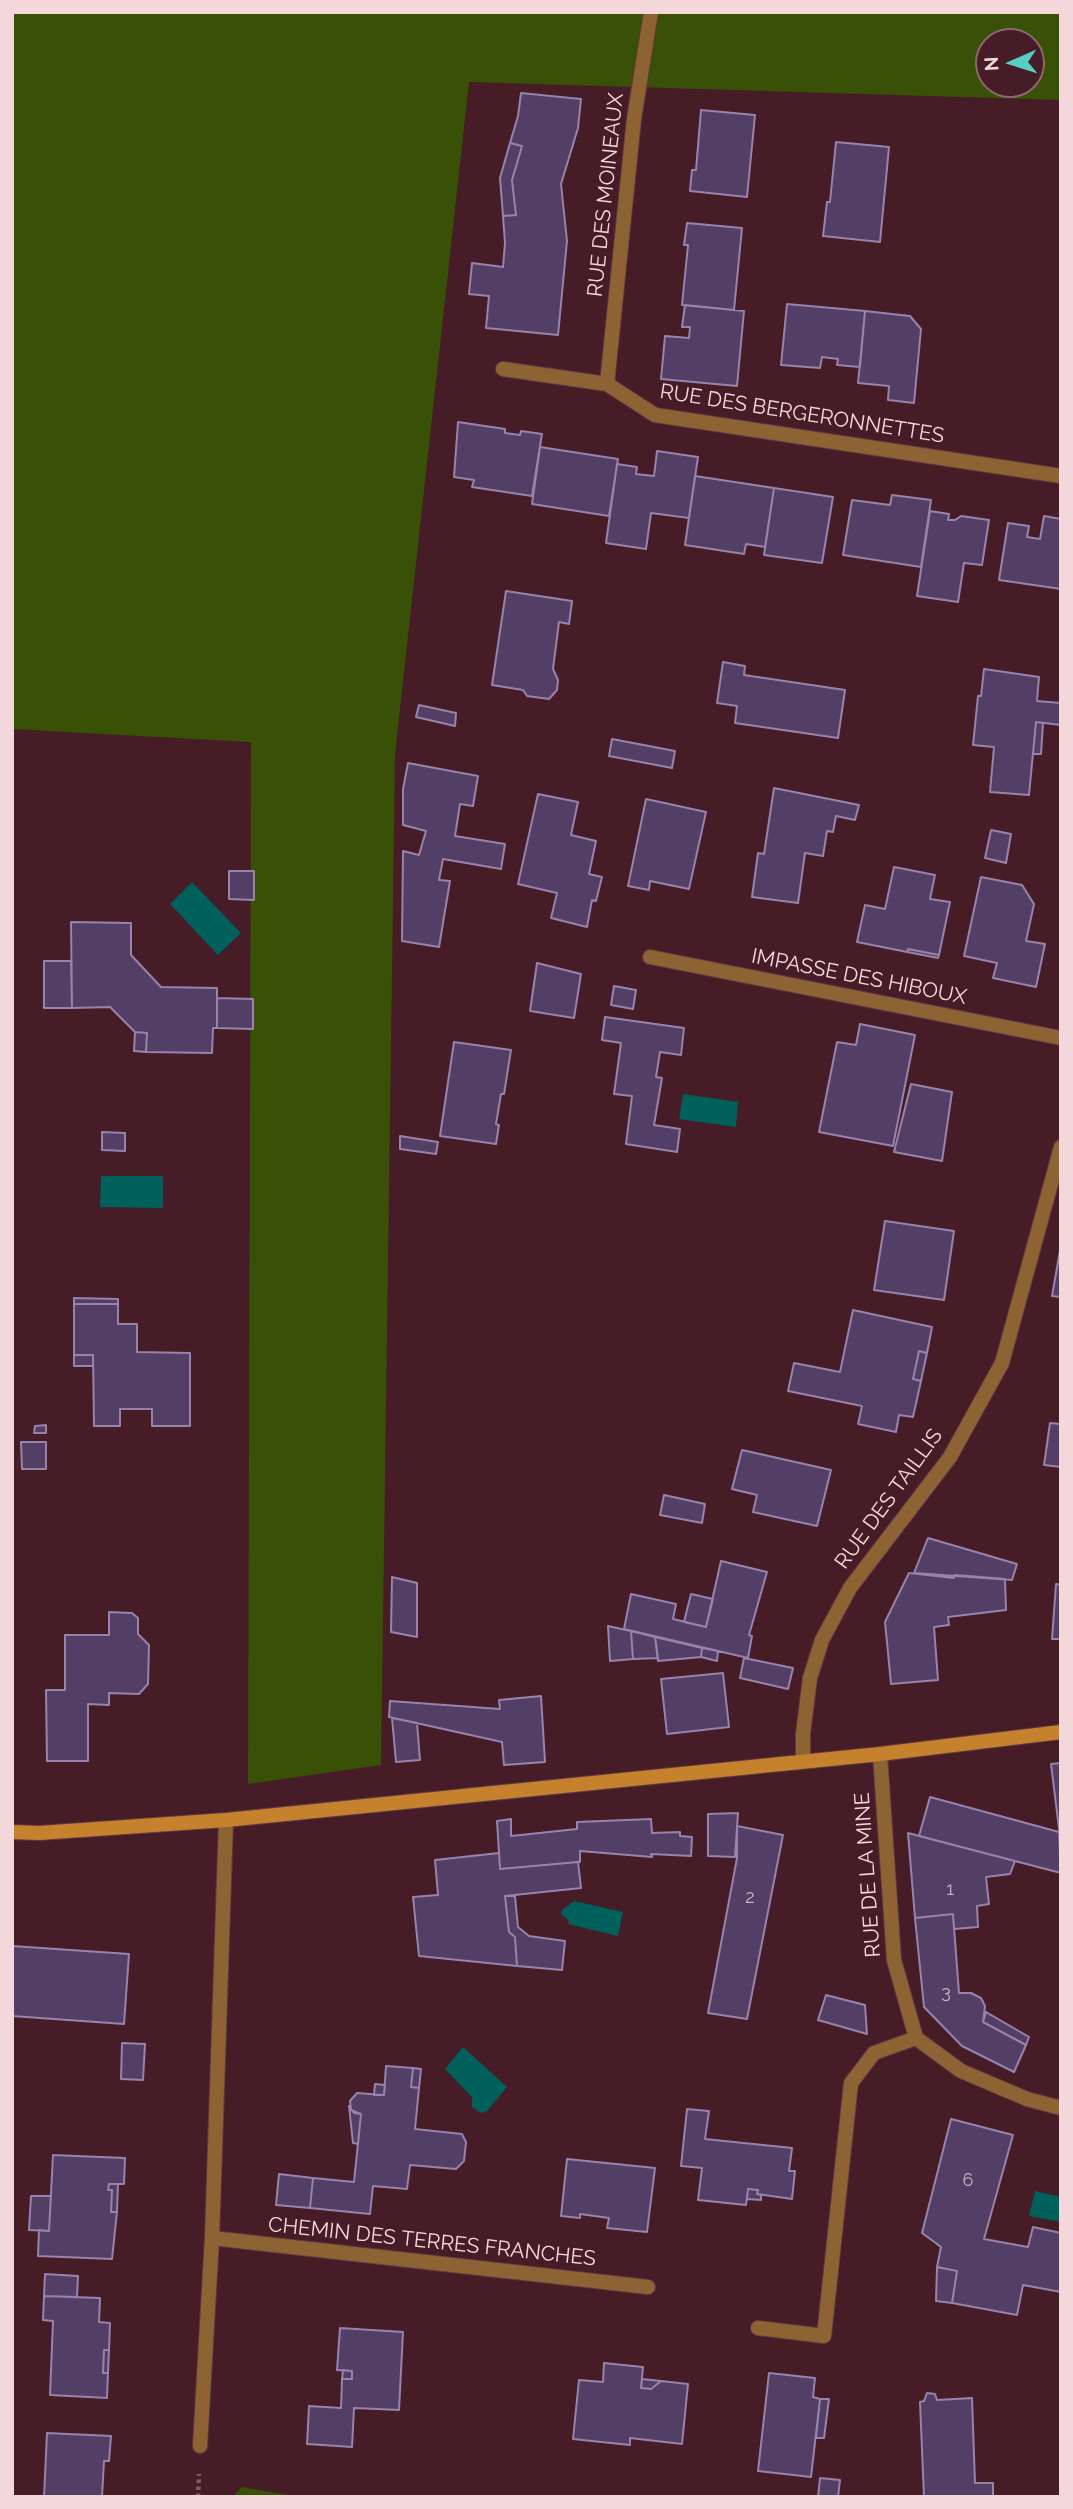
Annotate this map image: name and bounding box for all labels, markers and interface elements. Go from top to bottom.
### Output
north arrow [975,28,1045,98]
text: N [980,56,1002,72]
street label: RUE DES MOINEAUX [583,92,629,298]
street label: RUE DES BERGERONNETTES [658,379,946,449]
street label: IMPASSE DES HIBOUX [749,944,969,1010]
street label: RUE DES TAILLIS [830,1424,948,1574]
street label: RUE DE LA MINE [850,1792,886,1958]
house number: 1 [946,1879,954,1901]
house number: 2 [745,1887,755,1909]
house number: 3 [941,1982,951,2004]
house number: 6 [963,2170,973,2192]
street label: CHEMIN DES TERRES FRANCHES [267,2212,597,2272]

